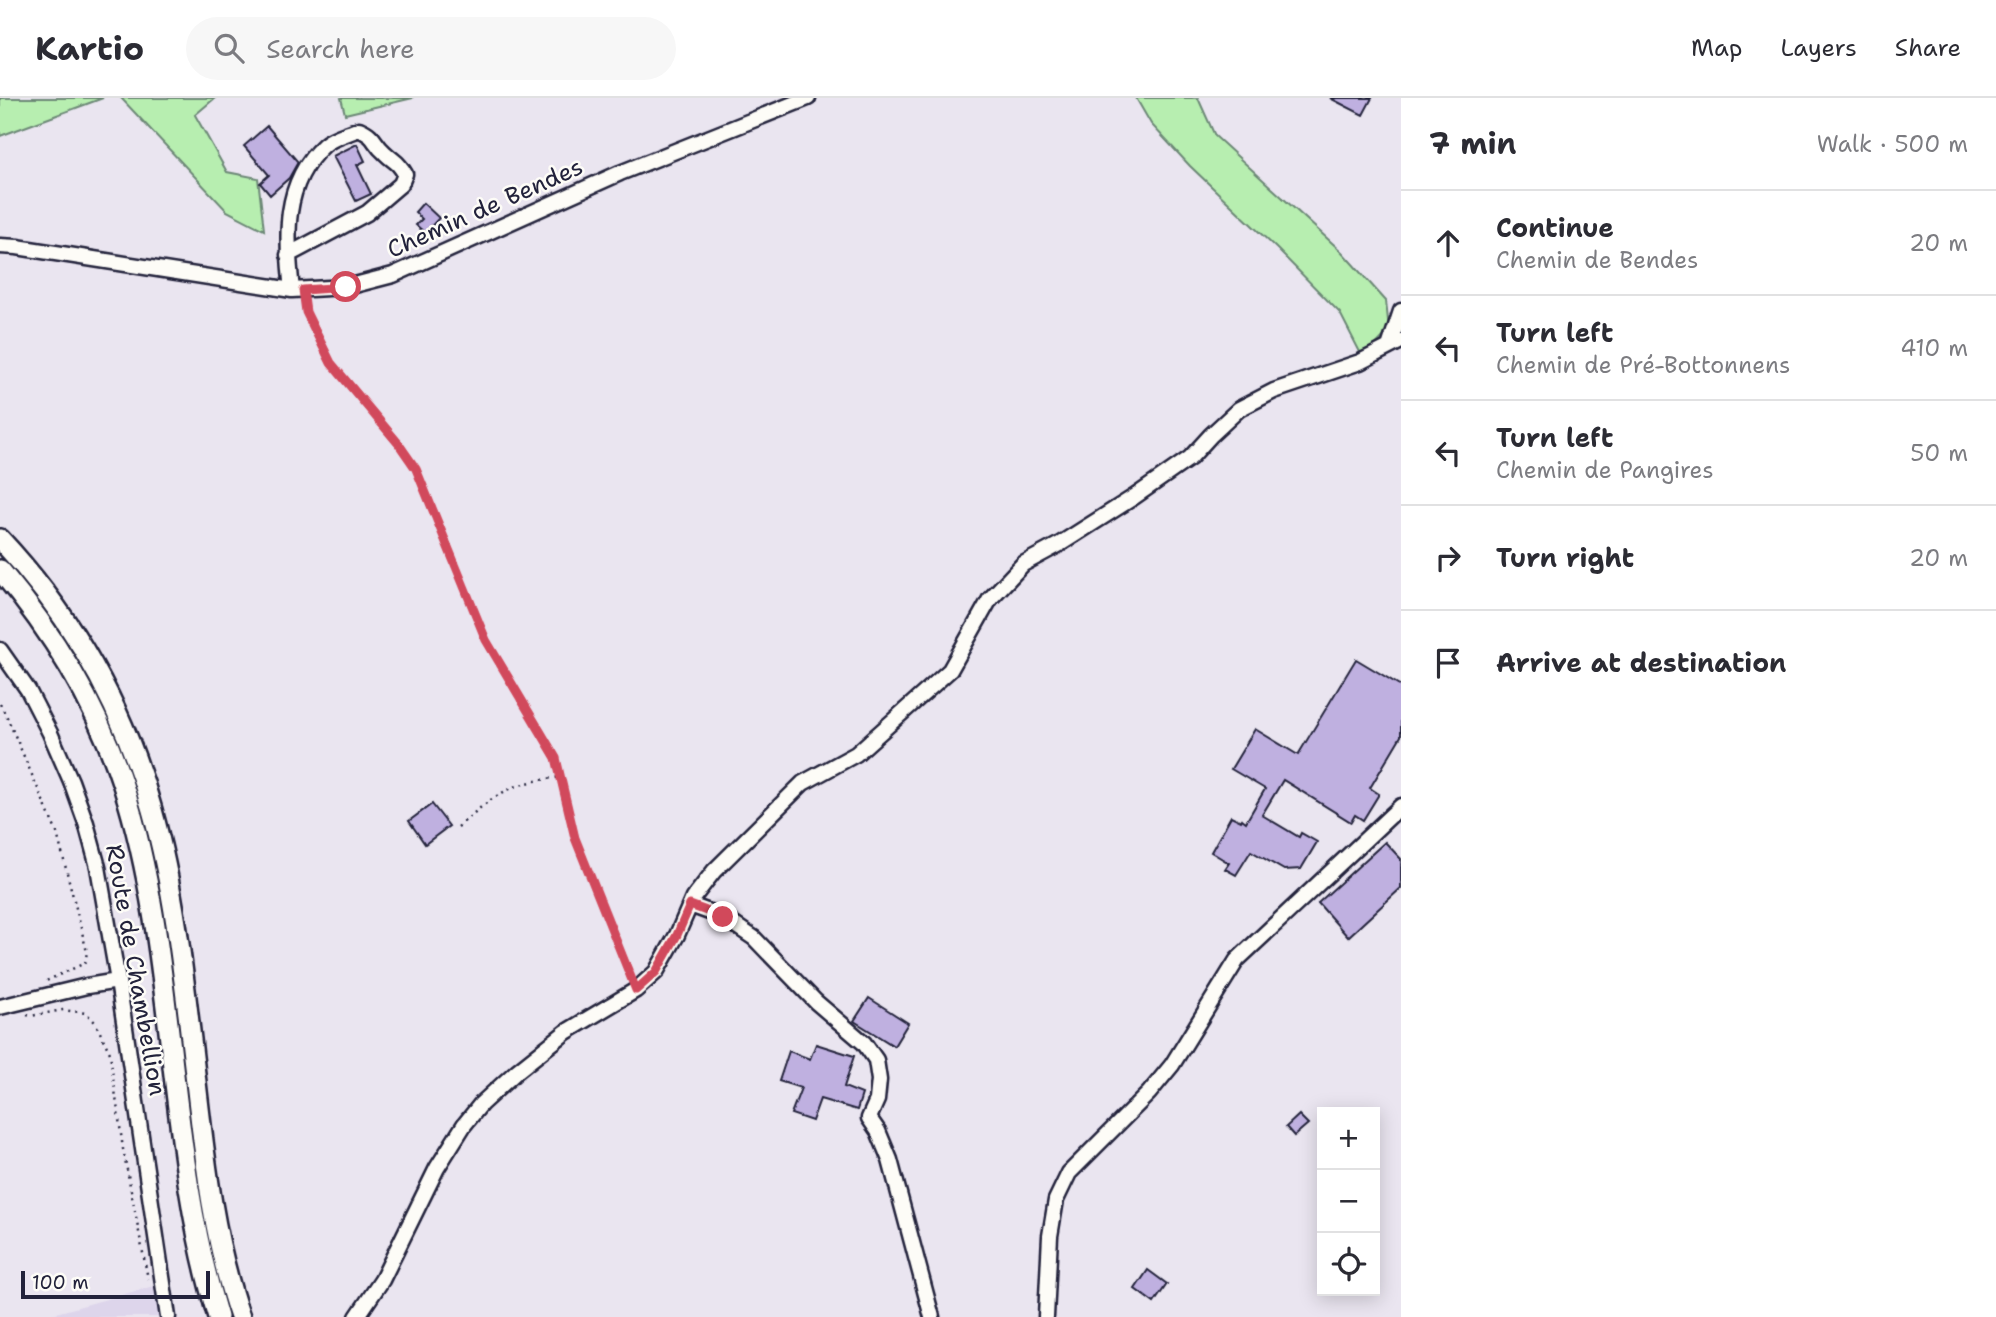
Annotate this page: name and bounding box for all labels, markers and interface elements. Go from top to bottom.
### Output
search box [186,17,676,80]
text: Kartio [35,26,144,71]
icon: search [210,29,248,67]
text: Search here [266,31,415,66]
text: Map [1691,32,1742,64]
text: Layers [1780,32,1857,64]
text: Share [1895,32,1961,64]
text: 7 min [1429,123,1516,164]
text: Walk · 500 m [1817,129,1968,159]
street label: Chemin de Bendes [382,150,588,266]
text: Continue [1496,210,1614,245]
icon: ahead [1429,224,1467,262]
text: 20 m [1909,228,1968,258]
text: Chemin de Bendes [1496,245,1698,275]
route start [330,271,361,302]
text: Turn left [1496,315,1613,350]
icon: left [1429,329,1467,367]
text: 410 m [1900,333,1968,363]
text: Chemin de Pré-Bottonnens [1496,350,1790,380]
text: Turn left [1496,420,1613,455]
icon: left [1429,434,1467,472]
text: 50 m [1910,438,1968,468]
text: Chemin de Pangires [1496,455,1714,485]
icon: right [1429,539,1467,577]
text: Turn right [1496,540,1634,575]
text: 20 m [1909,543,1968,573]
icon: arrive [1429,644,1467,682]
text: Arrive at destination [1496,645,1786,680]
street label: Route de Chambellion [98,842,174,1098]
route end [707,901,738,932]
map controls [1317,1107,1380,1296]
button: + [1317,1107,1380,1170]
button: − [1317,1170,1380,1233]
button: locate [1317,1233,1380,1296]
scale bar [21,1268,210,1300]
text: 100 m [32,1270,89,1295]

